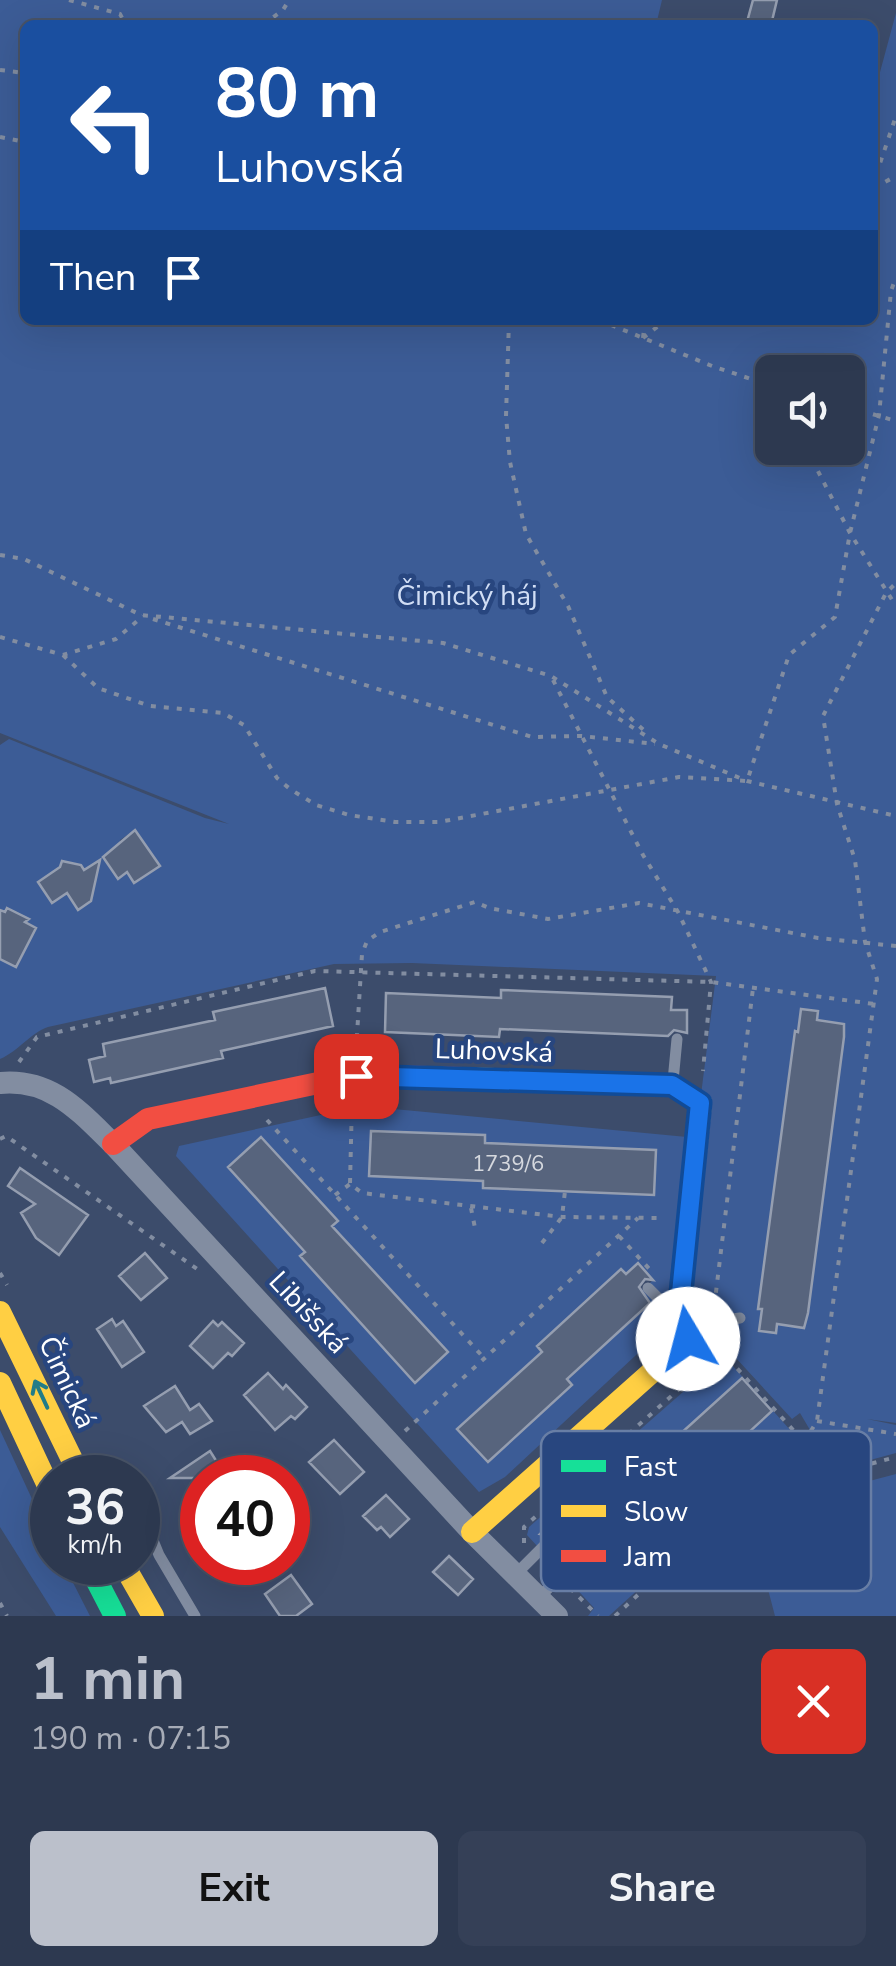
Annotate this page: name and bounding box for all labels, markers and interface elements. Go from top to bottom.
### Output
text: 80 m [215,46,379,142]
icon: left [50,60,180,190]
text: Luhovská [215,137,405,198]
icon: arrive [156,250,211,305]
text: Then [50,252,136,303]
map controls [755,355,865,465]
button: sound [755,355,865,465]
park label: Čimický háj [396,577,538,615]
street label: Luhovská [434,1030,554,1072]
pin [314,1034,399,1119]
icon: arrive [329,1049,384,1104]
house number: 1739/6 [472,1149,544,1179]
street label: Libišská [260,1263,356,1362]
position arrow [636,1287,740,1391]
street label: Čimická [29,1330,105,1435]
one-way arrow [31,1380,50,1410]
legend [541,1431,871,1591]
text: Fast [624,1448,677,1486]
speed limit sign: 40 [180,1455,310,1585]
text: 36 [65,1473,125,1542]
text: Slow [624,1493,688,1531]
text: km/h [67,1528,123,1562]
text: Jam [623,1538,672,1576]
text: 1 min [30,1638,185,1720]
button: close [761,1649,866,1754]
text: 190 m · 07:15 [30,1717,231,1760]
button: Exit [30,1831,438,1946]
button: Share [458,1831,866,1946]

